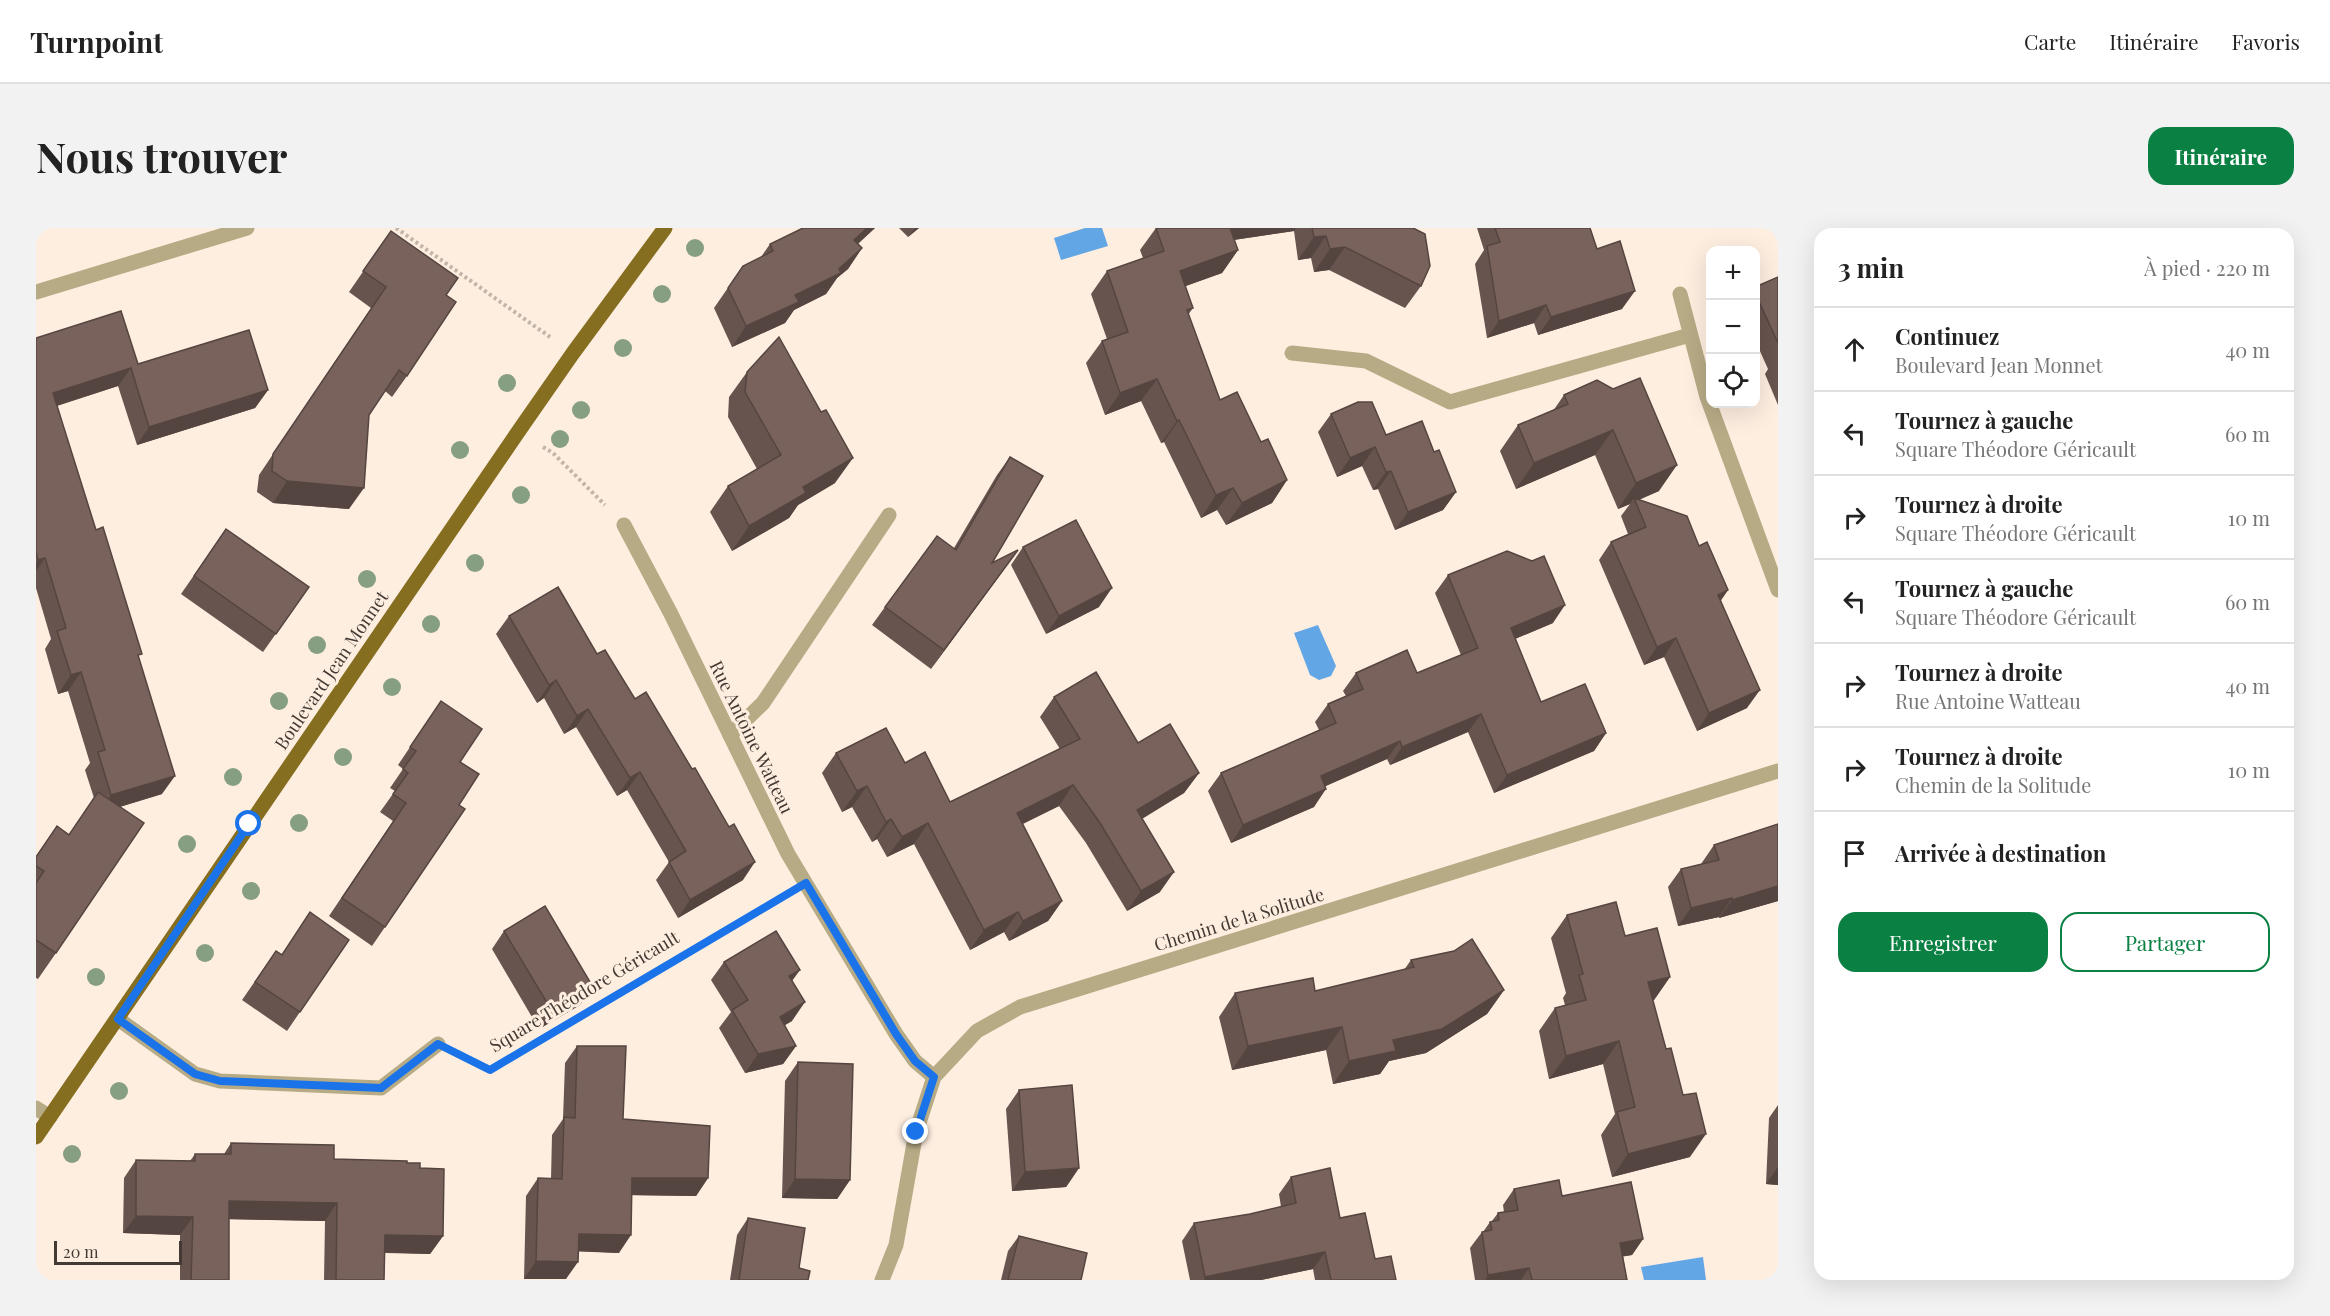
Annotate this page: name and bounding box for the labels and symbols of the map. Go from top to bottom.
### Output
street label: Boulevard Jean Monnet [269,585,394,754]
street label: Rue Antoine Watteau [705,657,800,818]
route start [235,810,261,836]
street label: Chemin de la Solitude [1151,882,1327,956]
street label: Square Théodore Géricault [485,925,684,1057]
route end [902,1118,928,1144]
scale bar [54,1238,182,1266]

